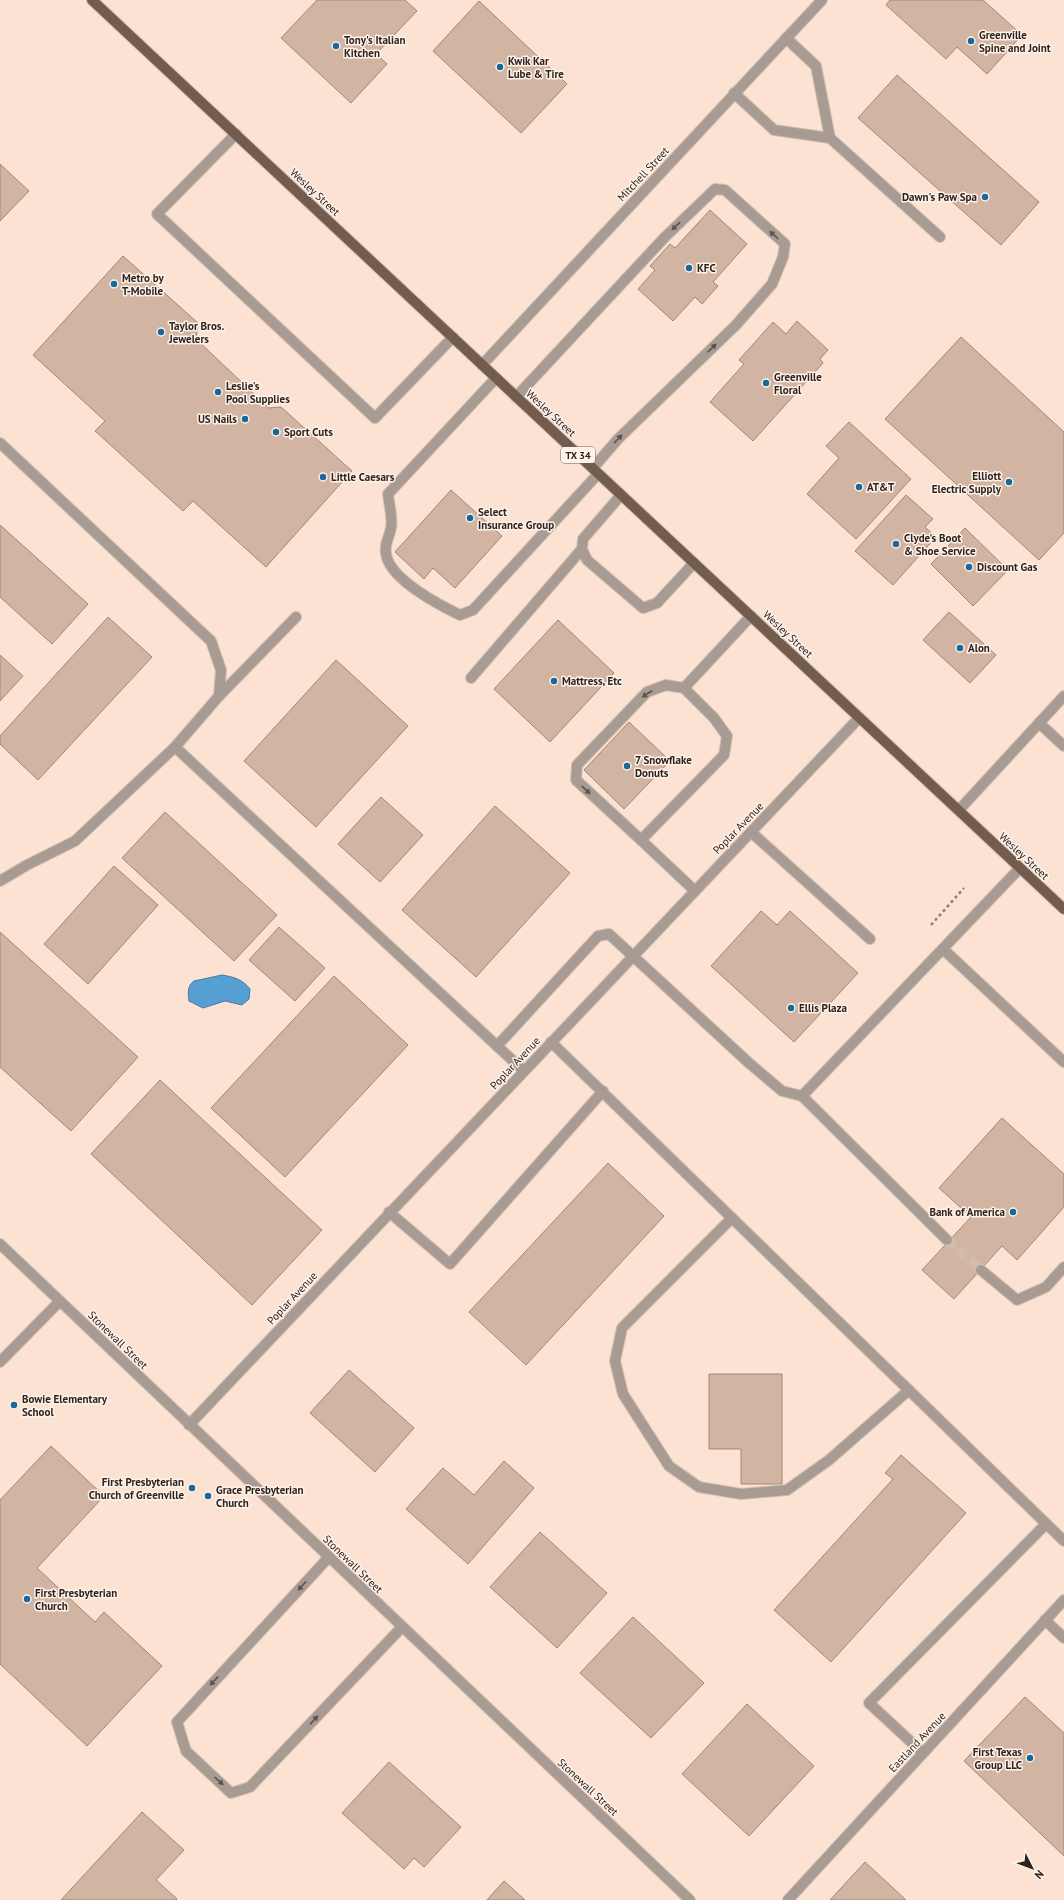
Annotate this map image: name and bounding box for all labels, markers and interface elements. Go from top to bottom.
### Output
place label: Greenville Spine and Joint [979,28,1051,55]
place label: Tony's Italian Kitchen [344,33,406,60]
marker: Greenville Spine and Joint [966,36,976,46]
marker: Tony's Italian Kitchen [331,41,341,51]
place label: Kwik Kar Lube & Tire [508,54,564,81]
marker: Kwik Kar Lube & Tire [495,62,505,72]
street label: Mitchell Street [614,144,672,204]
street label: Wesley Street [287,165,343,219]
place label: Dawn's Paw Spa [902,190,977,204]
marker: Dawn's Paw Spa [980,192,990,202]
one-way arrow [672,221,681,230]
one-way arrow [769,230,779,240]
place label: KFC [697,261,716,275]
marker: KFC [684,263,694,273]
place label: Metro by T-Mobile [122,271,165,298]
marker: Metro by T-Mobile [109,279,119,289]
place label: Taylor Bros. Jewelers [168,319,225,346]
marker: Taylor Bros. Jewelers [156,327,166,337]
one-way arrow [707,343,717,353]
place label: Greenville Floral [774,370,822,397]
marker: Greenville Floral [761,378,771,388]
place label: Leslie's Pool Supplies [226,379,290,406]
street label: Wesley Street [523,386,579,440]
marker: Leslie's Pool Supplies [213,387,223,397]
place label: US Nails [198,412,237,426]
marker: US Nails [240,414,250,424]
place label: Sport Cuts [284,425,333,439]
marker: Sport Cuts [271,427,281,437]
one-way arrow [614,434,623,444]
road number: TX 34 [561,447,595,463]
place label: Elliott Electric Supply [932,469,1002,496]
place label: Little Caesars [331,470,395,484]
marker: Little Caesars [318,472,328,482]
marker: Elliott Electric Supply [1004,477,1014,487]
place label: AT&T [867,480,895,494]
marker: AT&T [854,482,864,492]
place label: Select Insurance Group [478,505,554,532]
marker: Select Insurance Group [465,513,475,523]
place label: Clyde's Boot & Shoe Service [904,531,976,558]
marker: Clyde's Boot & Shoe Service [891,539,901,549]
place label: Discount Gas [977,560,1038,574]
marker: Discount Gas [964,562,974,572]
street label: Wesley Street [760,607,816,661]
place label: Alon [968,641,990,655]
marker: Alon [955,643,965,653]
place label: Mattress, Etc [562,674,622,688]
marker: Mattress, Etc [549,676,559,686]
one-way arrow [642,690,653,697]
place label: 7 Snowflake Donuts [635,753,692,780]
marker: 7 Snowflake Donuts [622,761,632,771]
one-way arrow [581,785,591,795]
street label: Poplar Avenue [710,799,767,857]
street label: Wesley Street [996,829,1052,883]
place label: Ellis Plaza [799,1001,847,1015]
marker: Ellis Plaza [786,1003,796,1013]
street label: Poplar Avenue [487,1033,543,1092]
place label: Bank of America [929,1205,1005,1219]
marker: Bank of America [1008,1207,1018,1217]
street label: Poplar Avenue [264,1268,320,1327]
street label: Stonewall Street [85,1308,151,1372]
place label: Bowie Elementary School [22,1392,108,1419]
marker: Bowie Elementary School [9,1400,19,1410]
place label: First Presbyterian Church of Greenville [89,1475,184,1502]
marker: First Presbyterian Church of Greenville [187,1483,197,1493]
place label: Grace Presbyterian Church [216,1483,304,1510]
marker: Grace Presbyterian Church [203,1491,213,1501]
street label: Stonewall Street [320,1532,386,1596]
one-way arrow [298,1581,307,1591]
place label: First Presbyterian Church [35,1586,117,1613]
marker: First Presbyterian Church [22,1594,32,1604]
one-way arrow [210,1677,219,1686]
street label: Eastland Avenue [886,1709,949,1775]
one-way arrow [309,1715,318,1724]
place label: First Texas Group LLC [973,1745,1022,1772]
marker: First Texas Group LLC [1025,1753,1035,1763]
street label: Stonewall Street [555,1755,621,1819]
one-way arrow [214,1776,223,1785]
north arrow [1012,1848,1052,1888]
text: N [1032,1867,1047,1882]

